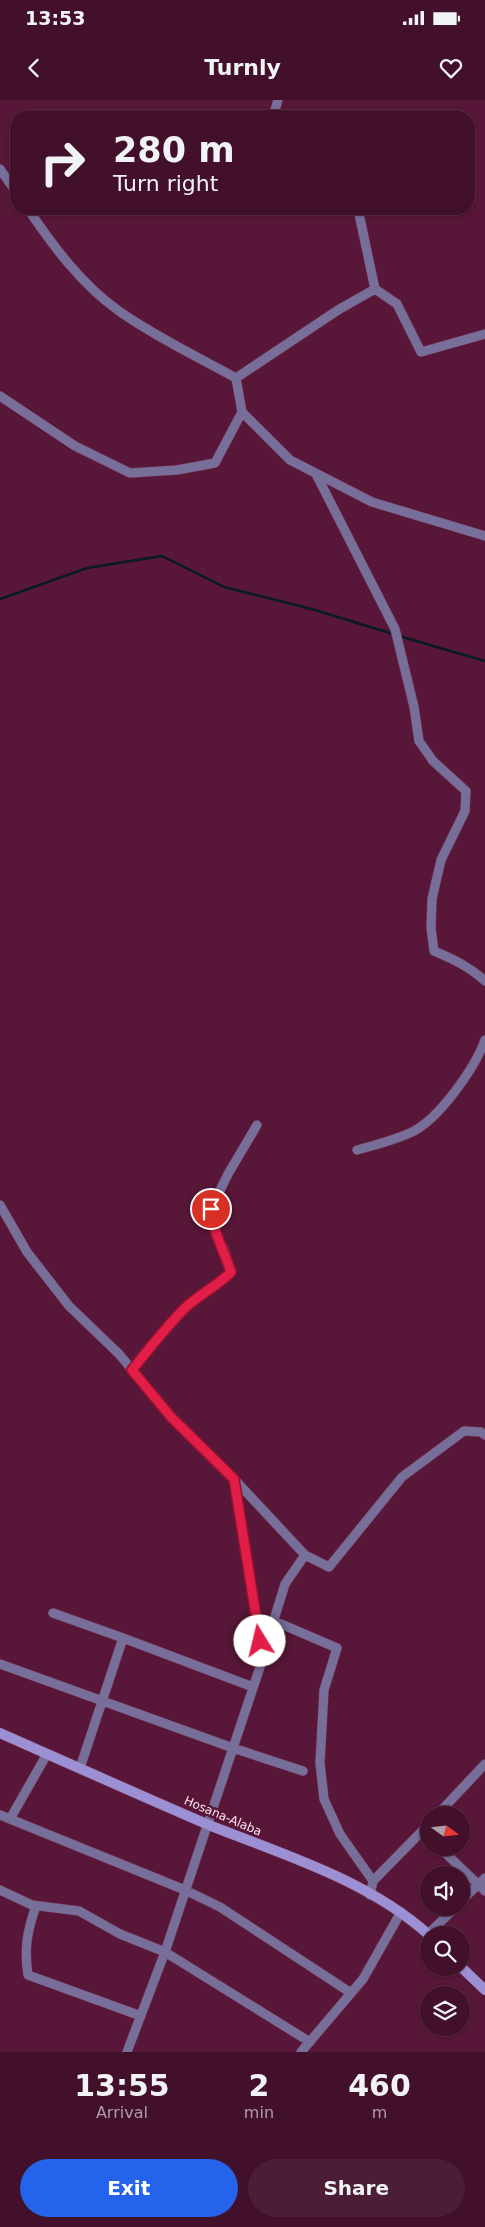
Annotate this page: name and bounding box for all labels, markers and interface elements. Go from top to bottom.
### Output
text: 13:53 [25,7,85,29]
icon: back [20,54,48,82]
icon: heart [437,54,465,82]
text: Turnly [204,55,281,80]
icon: right [30,130,95,195]
text: 280 m [113,130,235,170]
text: Turn right [113,171,218,196]
pin [190,1188,232,1230]
icon: arrive [197,1195,225,1223]
position arrow [233,1614,285,1666]
street label: Hosana-Alaba [182,1793,264,1839]
north arrow [420,1806,470,1856]
map controls [420,1806,470,2036]
button: sound [420,1866,470,1916]
button: search [420,1926,470,1976]
button: layers [420,1986,470,2036]
text: 13:55 [74,2068,170,2103]
text: 2 [248,2068,269,2103]
text: 460 [348,2068,411,2103]
text: Arrival [96,2103,148,2122]
text: min [244,2103,274,2122]
text: m [372,2103,387,2122]
button: Exit [20,2159,238,2217]
button: Share [248,2159,465,2217]

